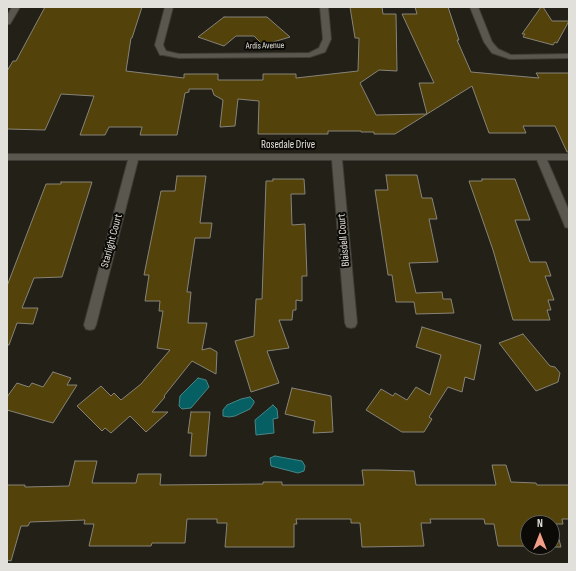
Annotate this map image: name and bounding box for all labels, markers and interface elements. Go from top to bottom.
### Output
street label: Ardis Avenue [246,40,284,52]
street label: Rosedale Drive [261,138,315,152]
street label: Starlight Court [99,213,125,269]
street label: Blaisdell Court [335,213,353,267]
north arrow [520,515,560,555]
text: N [537,517,543,530]

